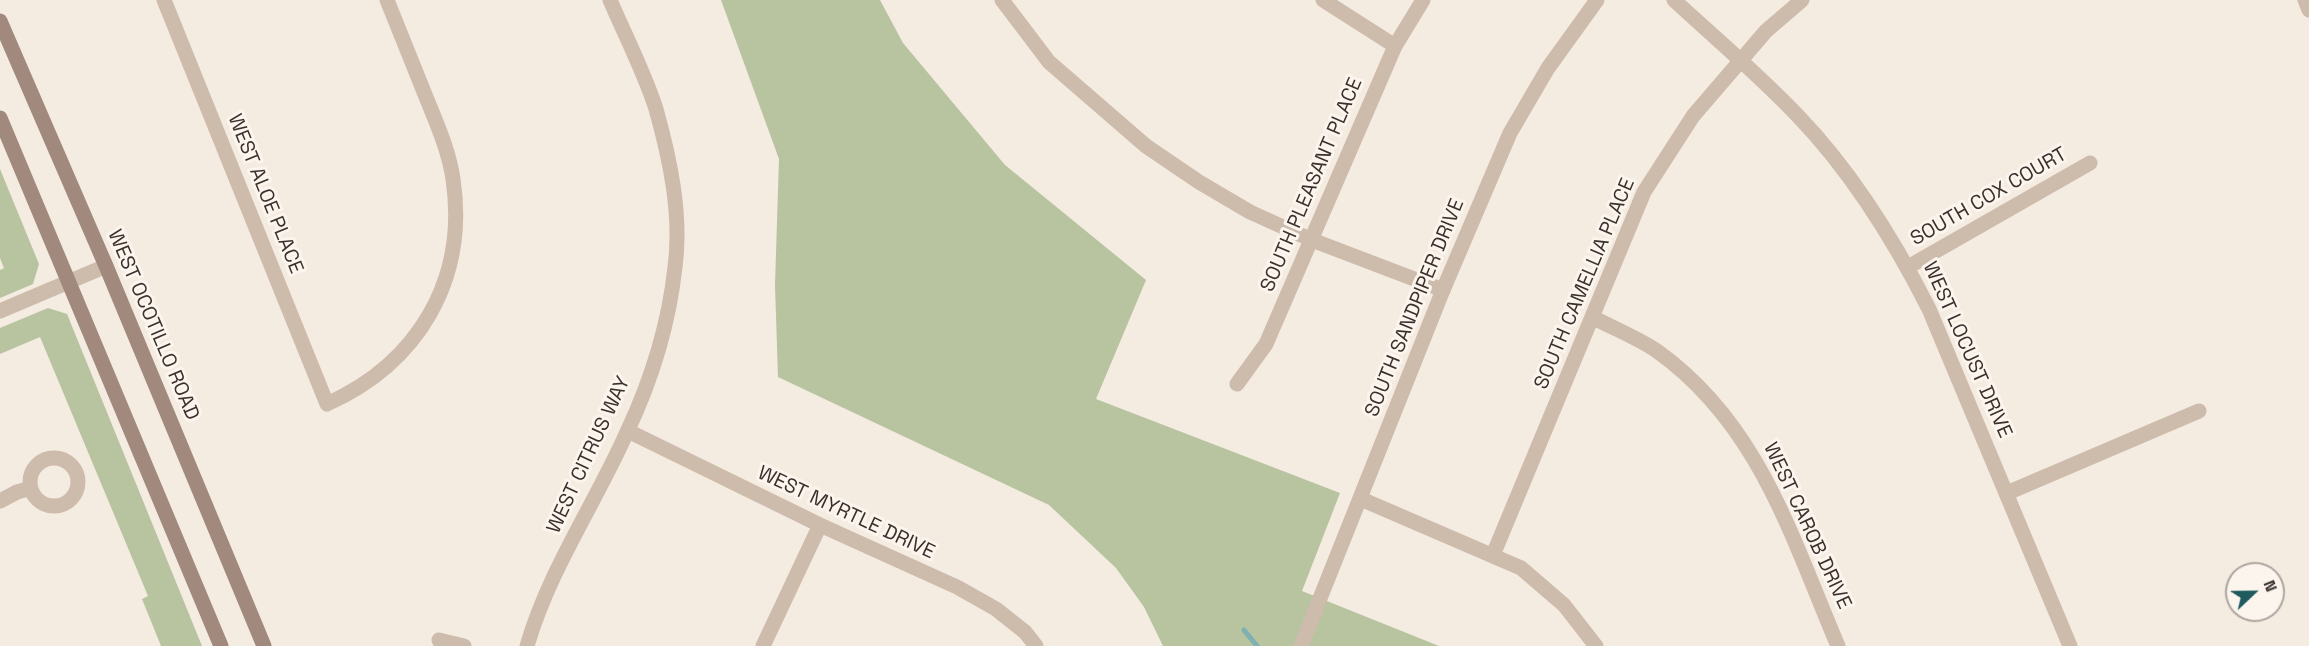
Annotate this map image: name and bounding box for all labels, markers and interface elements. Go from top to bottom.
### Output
street label: SOUTH PLEASANT PLACE [1256,74,1368,296]
street label: WEST ALOE PLACE [222,111,308,277]
street label: SOUTH COX COURT [1907,143,2071,251]
street label: SOUTH CAMELLIA PLACE [1530,175,1640,393]
street label: SOUTH SANDPIPER DRIVE [1360,196,1470,420]
street label: WEST OCOTILLO ROAD [102,226,204,424]
street label: WEST LOCUST DRIVE [1917,258,2017,442]
street label: WEST CITRUS WAY [542,373,636,537]
street label: WEST CAROB DRIVE [1758,439,1856,613]
street label: WEST MYRTLE DRIVE [754,461,938,565]
north arrow [2225,562,2285,622]
text: N [2259,577,2282,595]

